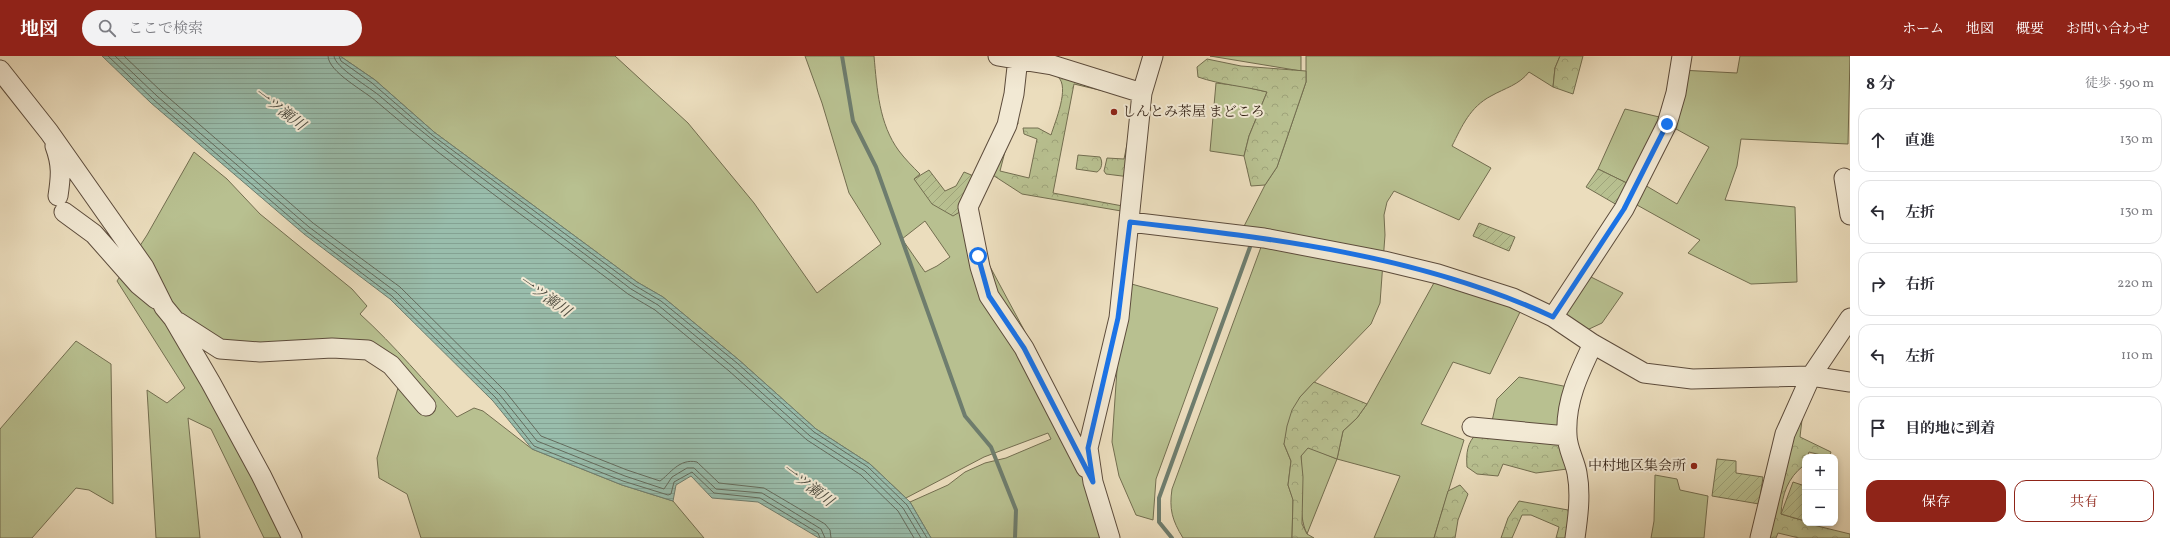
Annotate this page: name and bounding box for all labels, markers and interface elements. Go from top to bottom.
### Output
search box [82,10,362,46]
text: 地図 [20,17,58,43]
icon: search [96,17,118,39]
text: ここで検索 [128,19,203,40]
text: ホーム [1902,20,1944,39]
text: 地図 [1966,20,1994,39]
text: 概要 [2016,20,2044,39]
text: お問い合わせ [2066,20,2150,39]
text: 8 分 [1866,73,1896,96]
text: 徒歩 · 590 m [2085,75,2154,93]
water label: 一ツ瀬川 [249,84,311,138]
place label: しんとみ茶屋 まどころ [1122,103,1265,122]
marker: しんとみ茶屋 まどころ [1109,107,1119,117]
route end [1658,115,1676,133]
icon: ahead [1867,129,1889,151]
text: 直進 [1905,131,1935,152]
text: 130 m [2120,131,2153,149]
icon: left [1867,201,1889,223]
text: 左折 [1905,203,1935,224]
text: 130 m [2120,203,2153,221]
route start [969,247,987,265]
water label: 一ツ瀬川 [513,271,576,324]
icon: right [1867,273,1889,295]
text: 右折 [1905,275,1935,296]
text: 220 m [2117,275,2153,293]
icon: left [1867,345,1889,367]
text: 左折 [1905,347,1935,368]
text: 110 m [2121,347,2153,365]
icon: arrive [1867,417,1889,439]
text: 目的地に到着 [1905,419,1995,440]
map controls [1802,454,1838,526]
button: + [1802,454,1838,490]
place label: 中村地区集会所 [1588,457,1686,476]
water label: 一ツ瀬川 [777,460,839,514]
marker: 中村地区集会所 [1689,461,1699,471]
button: 保存 [1866,480,2006,522]
button: 共有 [2014,480,2154,522]
button: − [1802,490,1838,526]

